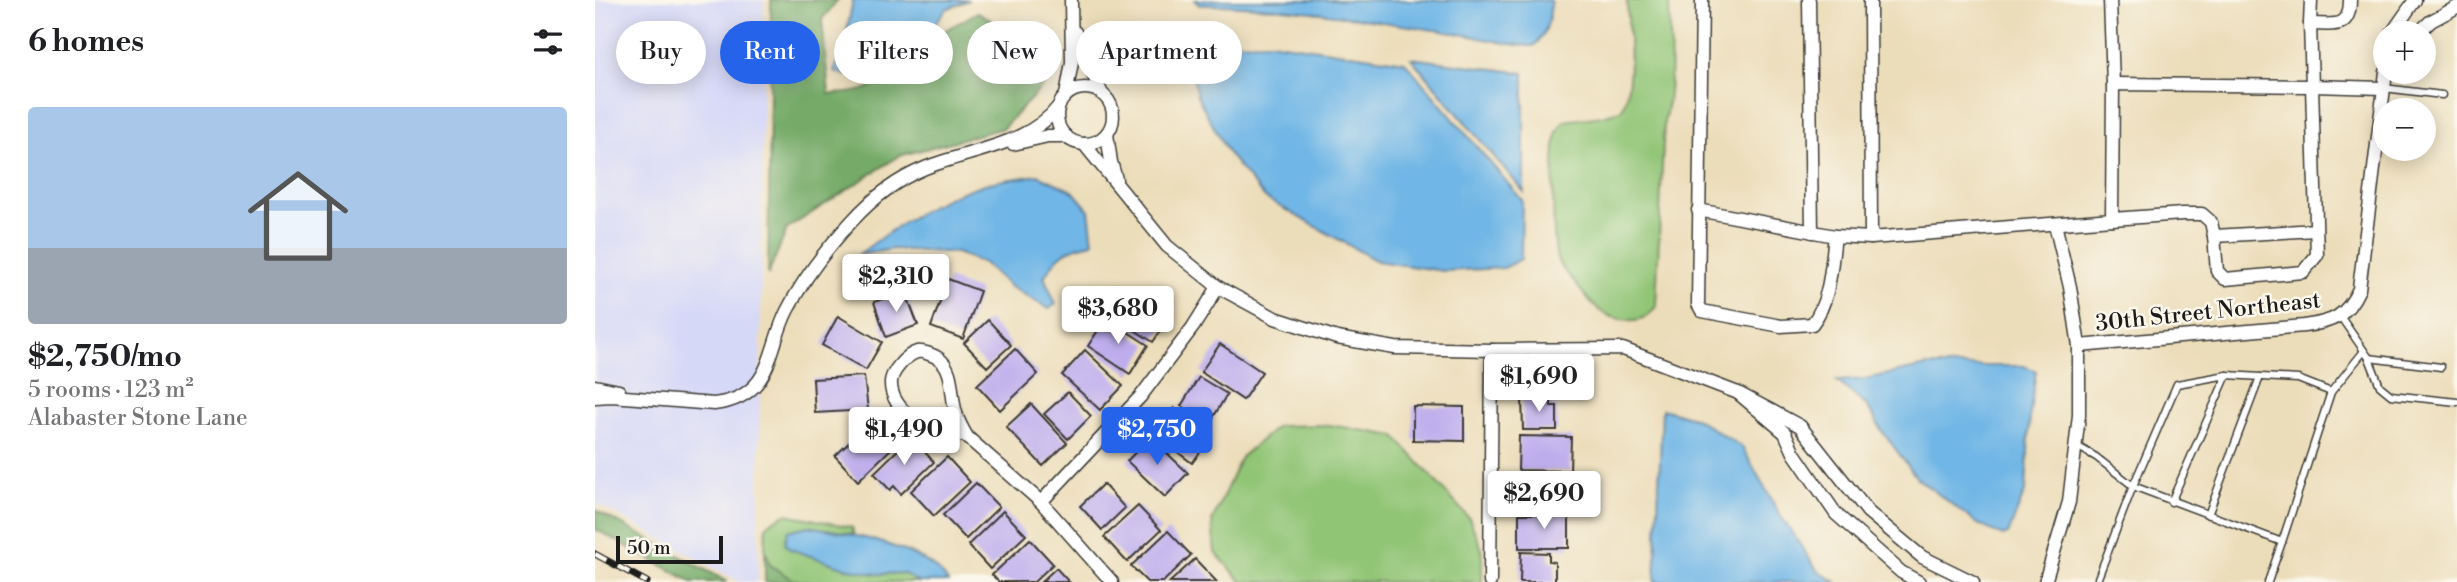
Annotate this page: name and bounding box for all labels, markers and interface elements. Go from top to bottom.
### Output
chip: Buy [616,21,706,84]
chip: Rent [720,21,820,84]
chip: Filters [834,21,953,84]
chip: New [967,21,1062,84]
chip: Apartment [1076,21,1242,84]
map controls [2373,21,2436,161]
button: + [2373,21,2436,84]
text: 6 homes [28,23,144,61]
icon: filters [529,23,567,61]
button: − [2373,98,2436,161]
icon: home [235,153,361,279]
pin: $2,310 [839,254,953,314]
text: $2,310 [858,263,934,291]
pin: $3,680 [1061,286,1175,346]
street label: 30th Street Northeast [2094,286,2322,338]
text: $3,680 [1078,295,1158,323]
text: $2,750/mo [28,338,182,376]
pin: $1,690 [1482,354,1596,414]
text: $1,690 [1500,363,1578,391]
text: 5 rooms · 123 m² [28,376,194,404]
text: Alabaster Stone Lane [28,404,248,432]
pin: $1,490 [847,407,961,467]
pin: $2,750 [1100,407,1214,467]
text: $1,490 [865,416,943,444]
text: $2,750 [1117,416,1197,444]
pin: $2,690 [1487,472,1601,531]
text: $2,690 [1504,480,1584,508]
scale bar [616,533,723,565]
text: 50 m [627,536,671,560]

